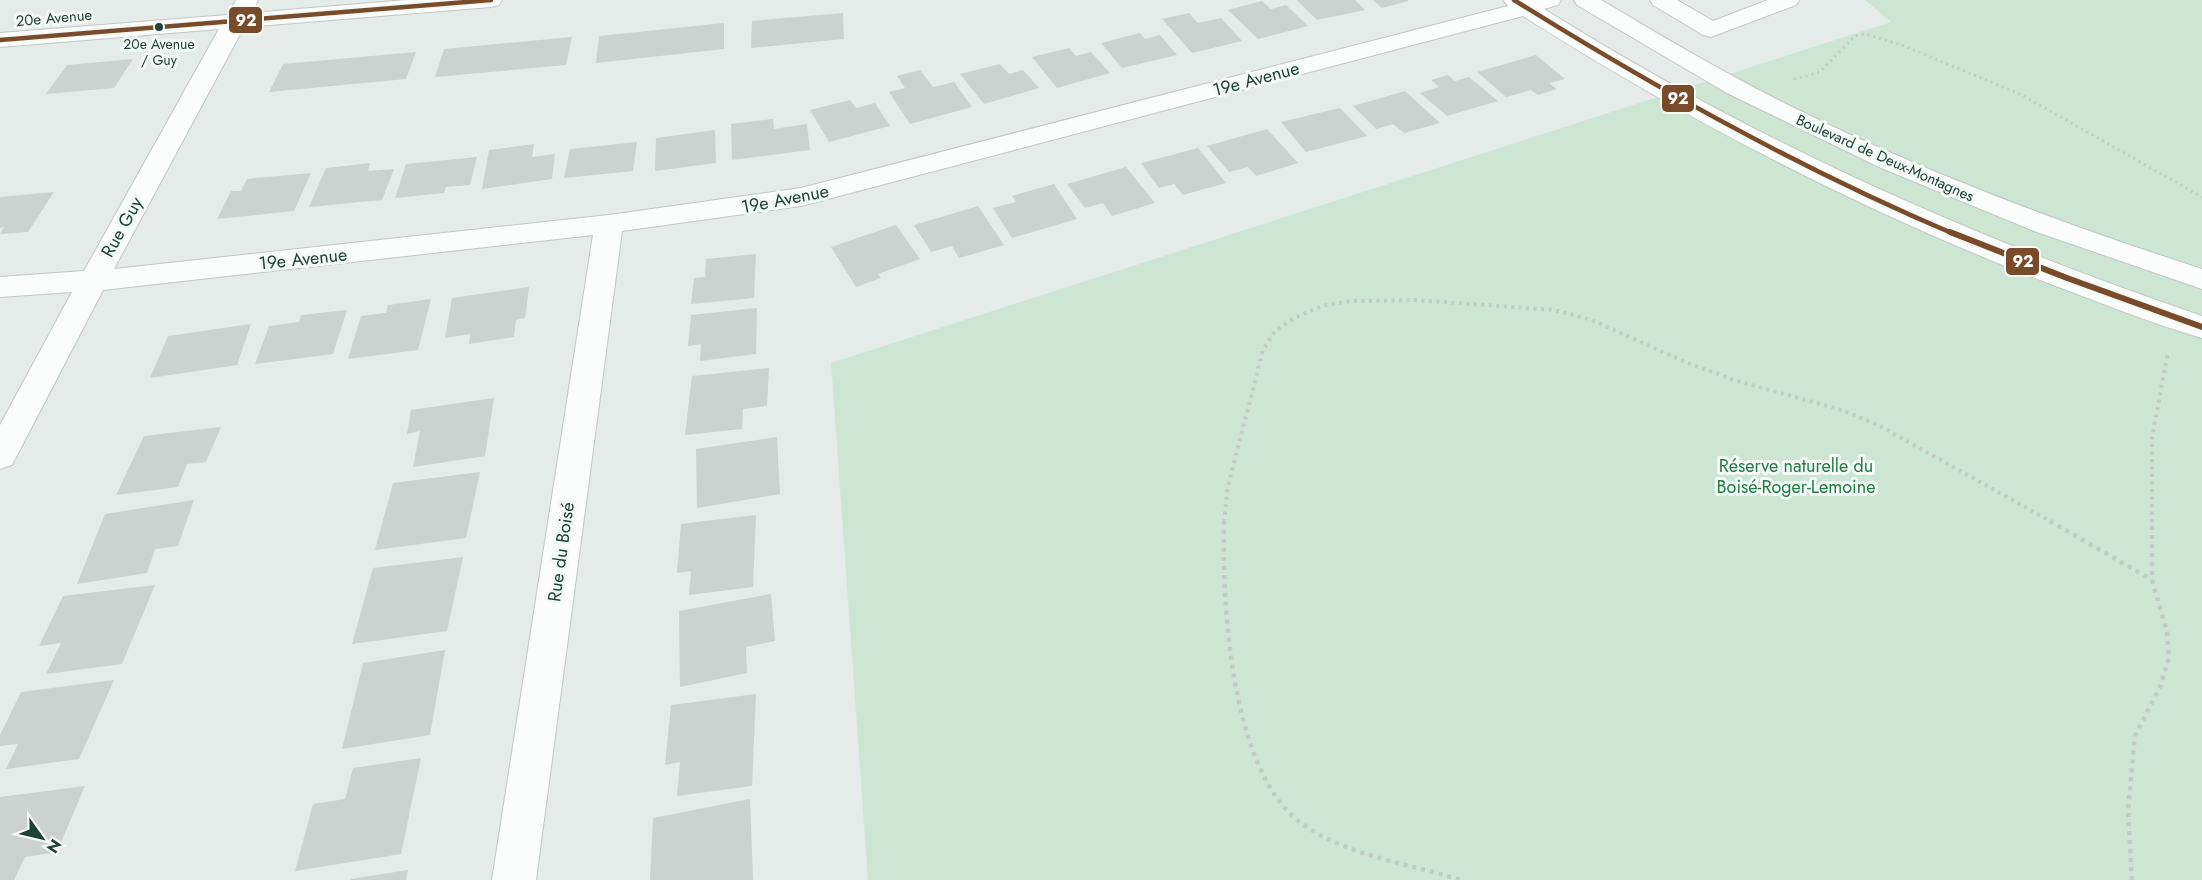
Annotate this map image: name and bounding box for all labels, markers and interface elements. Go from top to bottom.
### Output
street label: 20e Avenue [15,4,93,32]
line badge: 92 [228,6,263,34]
text: 92 [235,9,257,32]
marker: 20e Avenue / Guy [153,21,165,33]
place label: 20e Avenue / Guy [123,34,195,70]
street label: 19e Avenue [1210,55,1302,103]
line badge: 92 [1661,84,1695,113]
text: 92 [1667,87,1689,110]
street label: Boulevard de Deux-Montagnes [1793,109,1977,207]
street label: 19e Avenue [739,178,831,220]
street label: Rue Guy [95,192,149,262]
street label: 19e Avenue [258,241,348,277]
line badge: 92 [2005,247,2040,276]
text: 92 [2012,250,2034,273]
park label: Réserve naturelle du Boisé-Roger-Lemoine [1717,453,1875,500]
street label: Rue du Boisé [541,500,581,604]
north arrow [12,808,72,868]
text: N [41,834,67,858]

